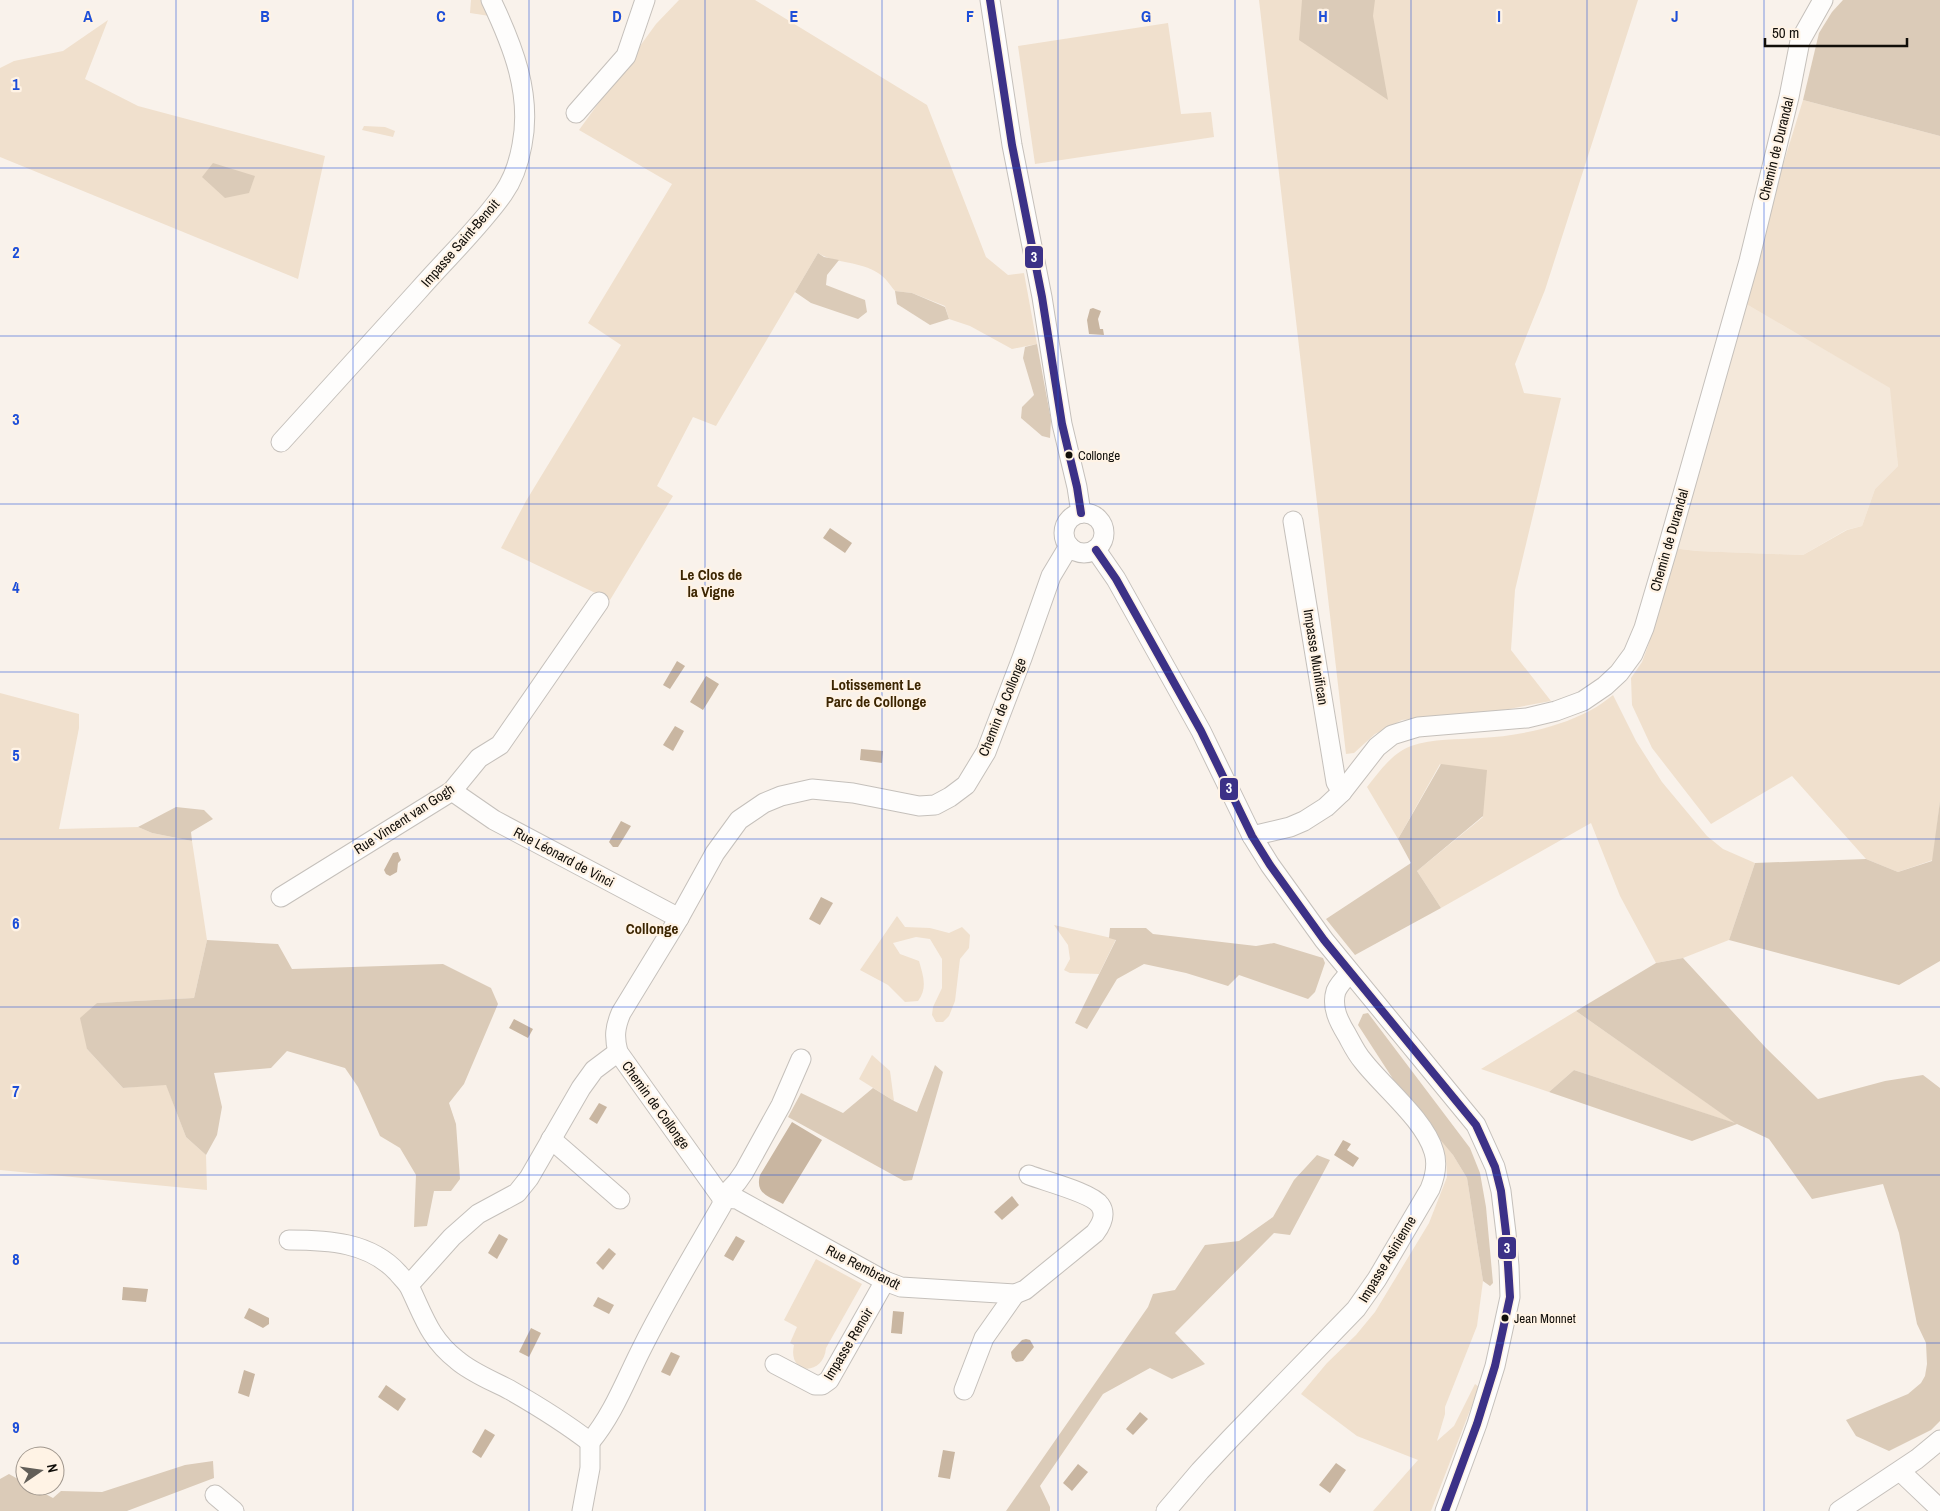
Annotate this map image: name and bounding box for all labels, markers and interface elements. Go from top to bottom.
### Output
text: A [83,5,93,27]
text: B [260,5,270,27]
text: C [436,5,446,27]
text: D [612,5,622,27]
text: E [790,5,799,27]
text: F [966,5,974,27]
text: G [1141,5,1151,27]
text: H [1318,5,1328,27]
text: I [1497,5,1501,27]
text: J [1671,5,1679,27]
scale bar [1765,15,1908,47]
text: 50 m [1772,22,1799,43]
text: 1 [12,73,20,95]
street label: Chemin de Durandal [1754,95,1798,203]
street label: Impasse Saint-Benoit [417,195,503,291]
text: 2 [12,241,20,263]
line badge: 3 [1024,245,1044,269]
text: 3 [1031,248,1037,266]
text: 3 [12,408,20,430]
place label: Collonge [1078,447,1120,464]
marker: Collonge [1064,450,1074,460]
street label: Chemin de Durandal [1646,487,1692,593]
district label: Le Clos de la Vigne [680,564,742,602]
text: 4 [12,576,20,598]
street label: Impasse Munifican [1300,608,1332,706]
street label: Chemin de Collonge [974,655,1030,759]
district label: Lotissement Le Parc de Collonge [826,674,926,712]
text: 5 [12,744,20,766]
line badge: 3 [1219,777,1239,801]
text: 3 [1226,779,1232,797]
street label: Rue Vincent van Gogh [350,780,458,858]
street label: Rue Léonard de Vinci [511,823,617,891]
text: 6 [12,912,20,934]
district label: Collonge [626,918,678,939]
street label: Chemin de Collonge [618,1057,694,1153]
text: 7 [12,1080,20,1102]
street label: Impasse Asinienne [1354,1213,1420,1305]
line badge: 3 [1497,1236,1517,1260]
text: 3 [1504,1239,1510,1257]
street label: Rue Rembrandt [823,1241,903,1293]
text: 8 [12,1248,20,1270]
street label: Impasse Renoir [819,1304,877,1383]
place label: Jean Monnet [1514,1310,1576,1327]
marker: Jean Monnet [1500,1313,1510,1323]
text: 9 [12,1416,20,1438]
north arrow [15,1446,65,1496]
text: N [43,1462,62,1474]

